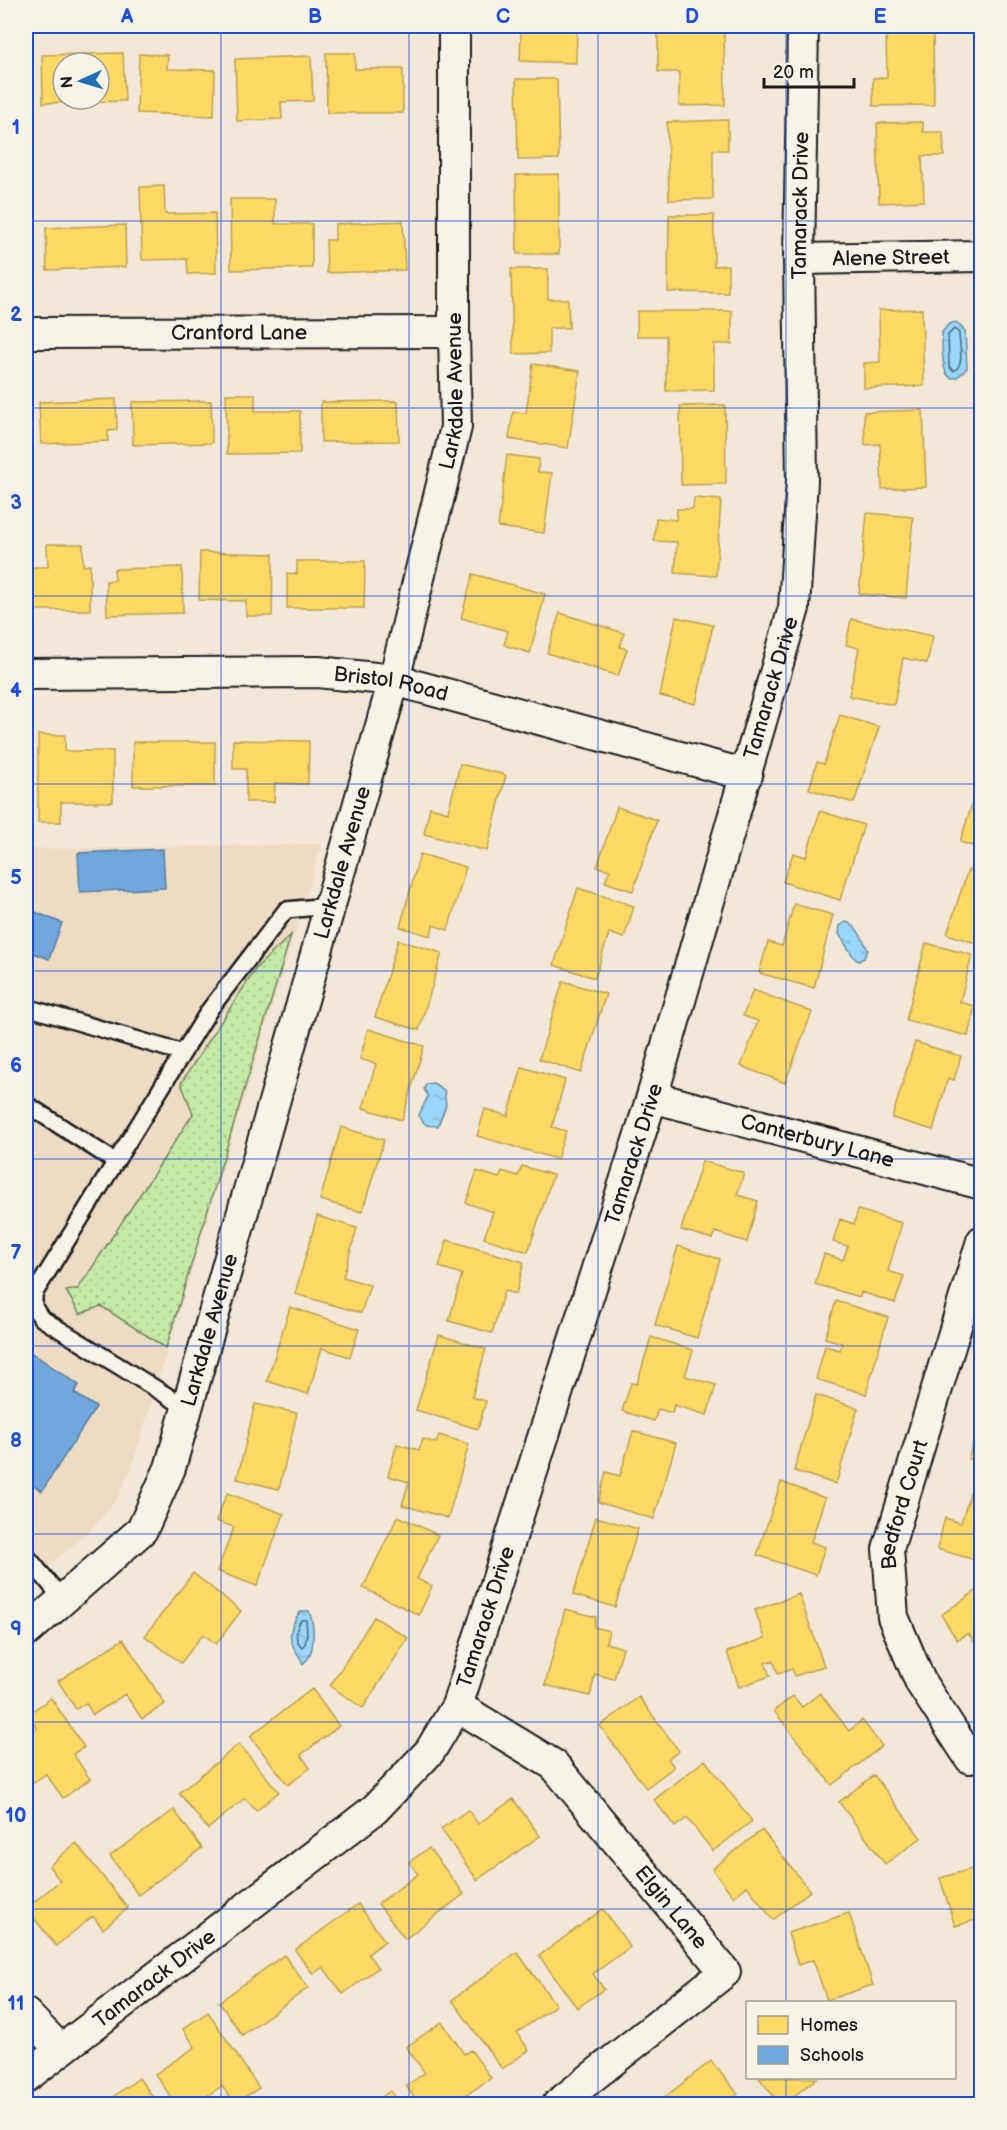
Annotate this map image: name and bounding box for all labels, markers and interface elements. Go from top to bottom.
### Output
text: A [120,5,134,29]
text: B [308,5,322,29]
text: C [496,5,510,29]
text: D [685,5,699,29]
text: E [874,5,887,29]
north arrow [51,51,111,111]
scale bar [764,51,854,89]
text: 20 m [773,62,814,83]
text: N [58,75,77,89]
text: 1 [12,116,20,140]
street label: Tamarack Drive [786,132,814,279]
street label: Alene Street [832,244,950,271]
text: 2 [10,303,22,327]
street label: Larkdale Avenue [434,312,469,472]
street label: Cranford Lane [171,320,307,345]
text: 3 [10,491,22,515]
street label: Tamarack Drive [738,614,803,762]
street label: Bristol Road [332,661,451,707]
text: 4 [10,679,22,703]
street label: Larkdale Avenue [309,783,376,942]
text: 5 [10,866,22,890]
text: 6 [10,1054,22,1078]
street label: Tamarack Drive [599,1080,668,1228]
street label: Canterbury Lane [738,1108,897,1173]
text: 7 [10,1241,22,1265]
street label: Larkdale Avenue [176,1251,243,1409]
text: 8 [10,1429,22,1453]
street label: Bedford Court [874,1436,933,1570]
street label: Tamarack Drive [451,1543,520,1691]
text: 9 [10,1617,22,1641]
text: 10 [6,1804,26,1828]
street label: Elgin Lane [630,1860,713,1954]
street label: Tamarack Drive [88,1924,220,2033]
text: 11 [8,1992,24,2016]
legend [746,2001,956,2079]
text: Homes [800,2015,858,2036]
text: Schools [800,2045,864,2066]

